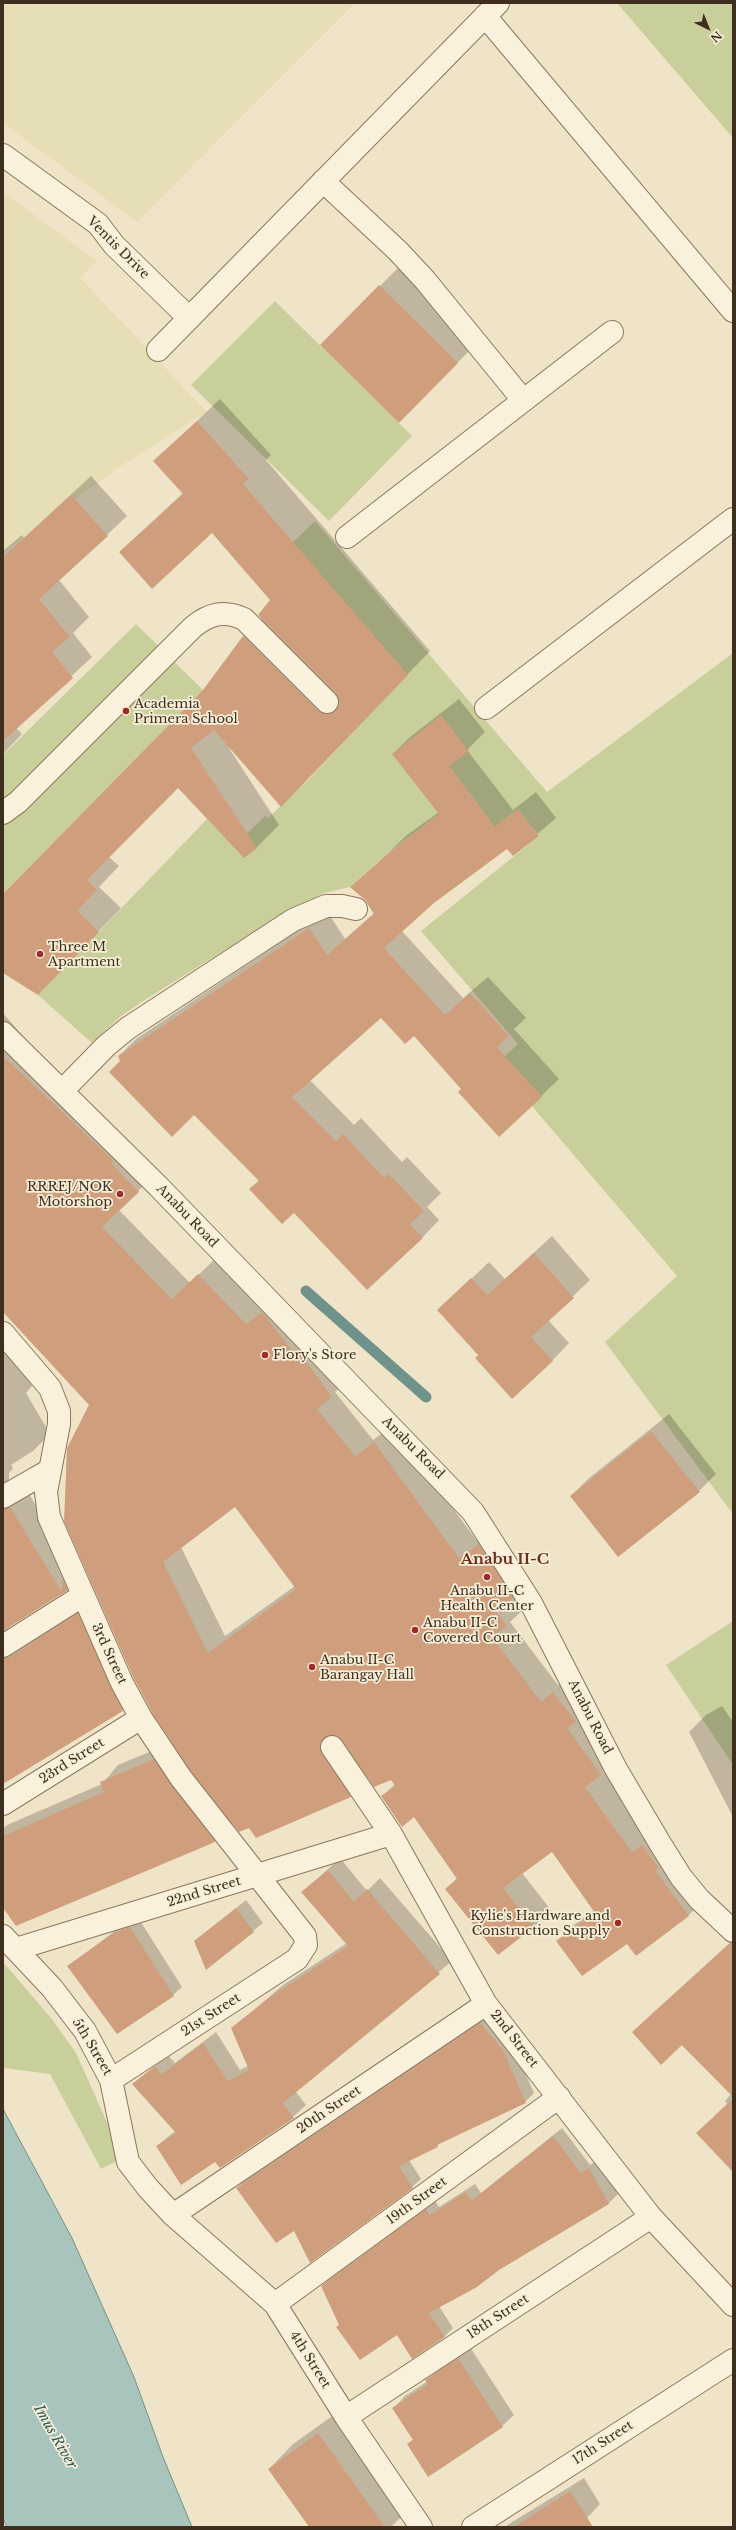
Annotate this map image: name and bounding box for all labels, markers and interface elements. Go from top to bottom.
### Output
north arrow [688,8,728,48]
text: N [708,28,725,45]
street label: Ventis Drive [84,214,152,282]
place label: Academia Primera School [134,696,238,727]
marker: Academia Primera School [121,706,131,716]
place label: Three M Apartment [48,939,120,970]
marker: Three M Apartment [35,949,45,959]
place label: RRREJ/NOK Motorshop [27,1179,112,1210]
street label: Anabu Road [153,1181,221,1251]
marker: RRREJ/NOK Motorshop [115,1189,125,1199]
place label: Flory's Store [273,1347,356,1363]
marker: Flory's Store [260,1350,270,1360]
street label: Anabu Road [379,1414,447,1482]
district label: Anabu II-C [461,1551,549,1569]
marker: Anabu II-C Health Center [482,1572,492,1582]
place label: Anabu II-C Health Center [440,1583,534,1614]
place label: Anabu II-C Covered Court [423,1615,522,1646]
street label: 3rd Street [88,1621,130,1687]
marker: Anabu II-C Covered Court [410,1625,420,1635]
place label: Anabu II-C Barangay Hall [320,1652,414,1683]
marker: Anabu II-C Barangay Hall [307,1662,317,1672]
street label: Anabu Road [564,1677,616,1757]
street label: 23rd Street [37,1735,107,1787]
street label: 22nd Street [165,1873,243,1911]
place label: Kylie's Hardware and Construction Supply [470,1908,610,1939]
marker: Kylie's Hardware and Construction Supply [613,1918,623,1928]
street label: 21st Street [178,1990,244,2040]
street label: 2nd Street [487,2007,541,2071]
street label: 5th Street [69,2016,115,2078]
street label: 20th Street [294,2083,364,2137]
street label: 19th Street [384,2174,450,2228]
street label: 18th Street [464,2291,532,2343]
street label: 4th Street [286,2329,334,2391]
water label: Imus River [30,2402,80,2472]
street label: 17th Street [570,2418,636,2468]

